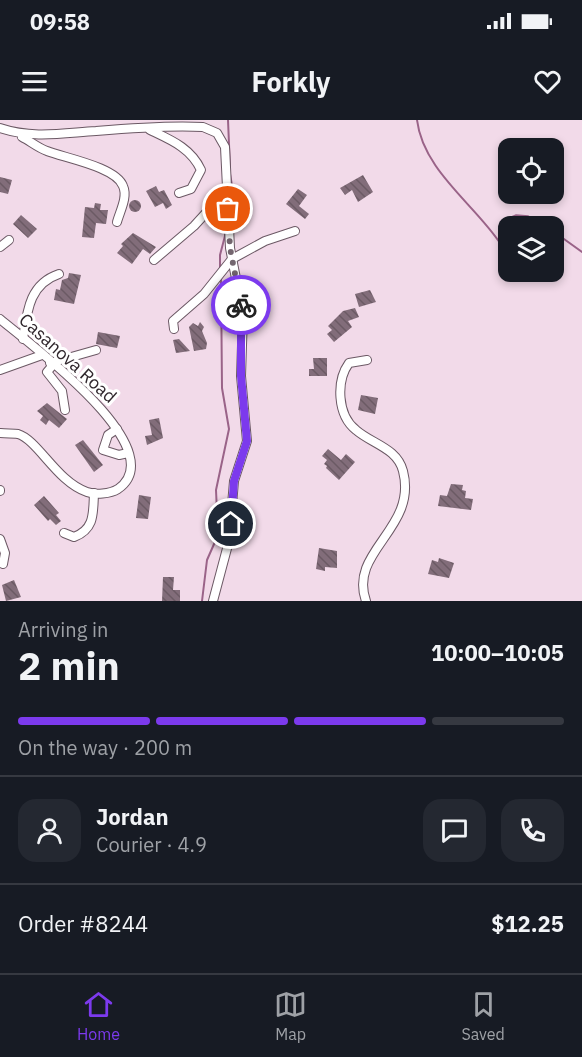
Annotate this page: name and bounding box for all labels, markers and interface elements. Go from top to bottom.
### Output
text: 09:58 [30,7,90,36]
text: Forkly [251,64,331,99]
icon: menu [18,65,51,98]
icon: heart [531,65,564,98]
map controls [498,138,564,282]
button: locate [498,138,564,204]
pin [202,183,253,234]
icon: bag [211,192,244,225]
button: layers [498,216,564,282]
courier [211,275,271,335]
icon: bike [225,289,258,322]
street label: Casanova Road [15,308,121,408]
pin [205,498,256,549]
icon: home [214,507,247,540]
text: Arriving in [18,616,108,643]
text: 10:00–10:05 [431,638,564,667]
text: 2 min [18,640,120,691]
text: On the way · 200 m [18,734,192,761]
button: person [18,799,81,862]
button: chat [423,799,486,862]
button: phone [501,799,564,862]
text: Jordan [96,802,169,831]
text: Courier · 4.9 [96,831,207,858]
text: Order #8244 [18,909,148,938]
text: $12.25 [491,909,564,938]
tab: Home [77,988,120,1044]
tab: Map [274,988,307,1044]
tab: Saved [461,988,505,1044]

